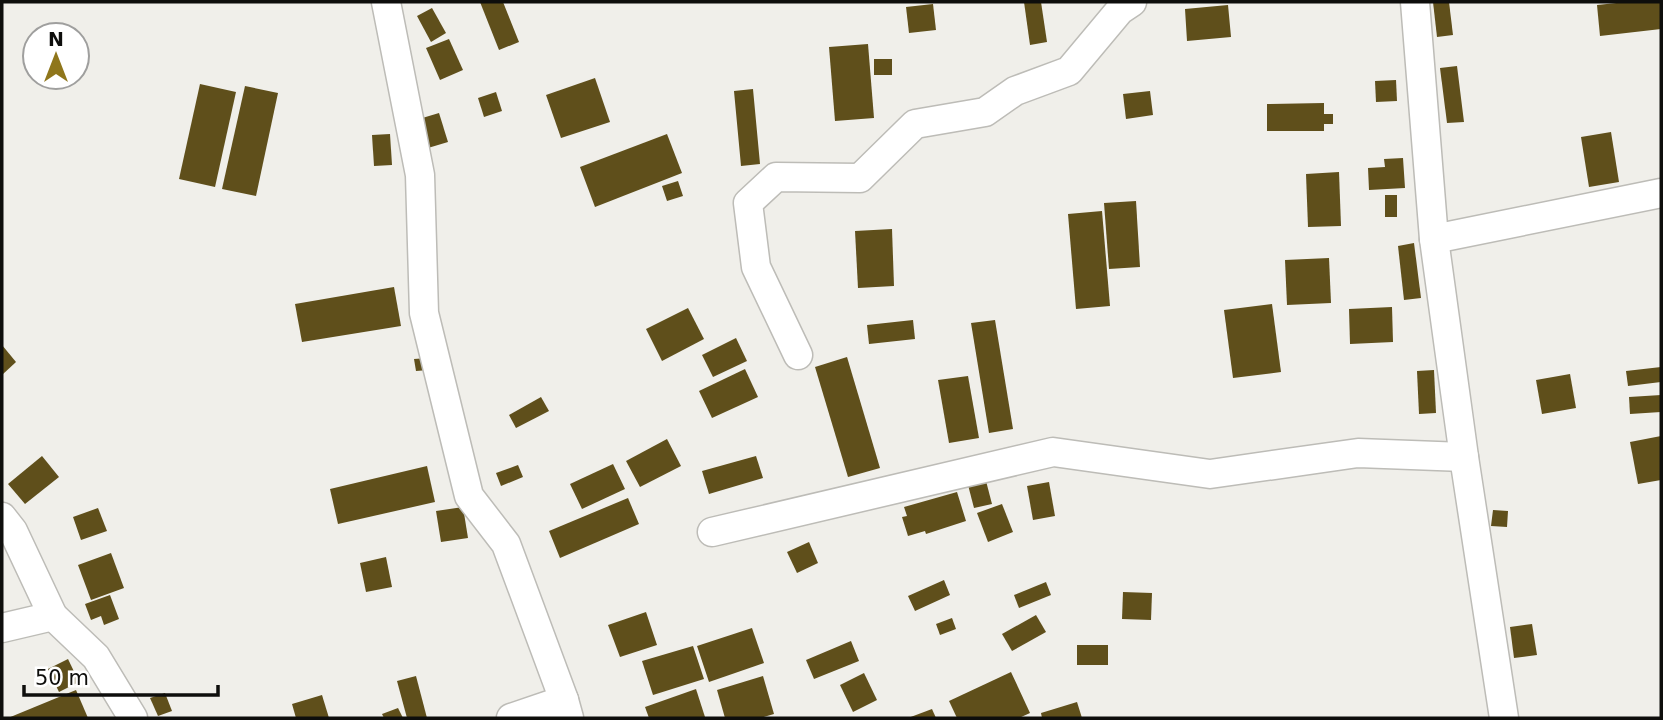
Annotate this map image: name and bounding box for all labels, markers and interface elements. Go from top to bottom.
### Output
north arrow [21,21,91,91]
text: N [48,28,64,50]
scale bar [24,654,219,698]
text: 50 m [35,666,89,690]

